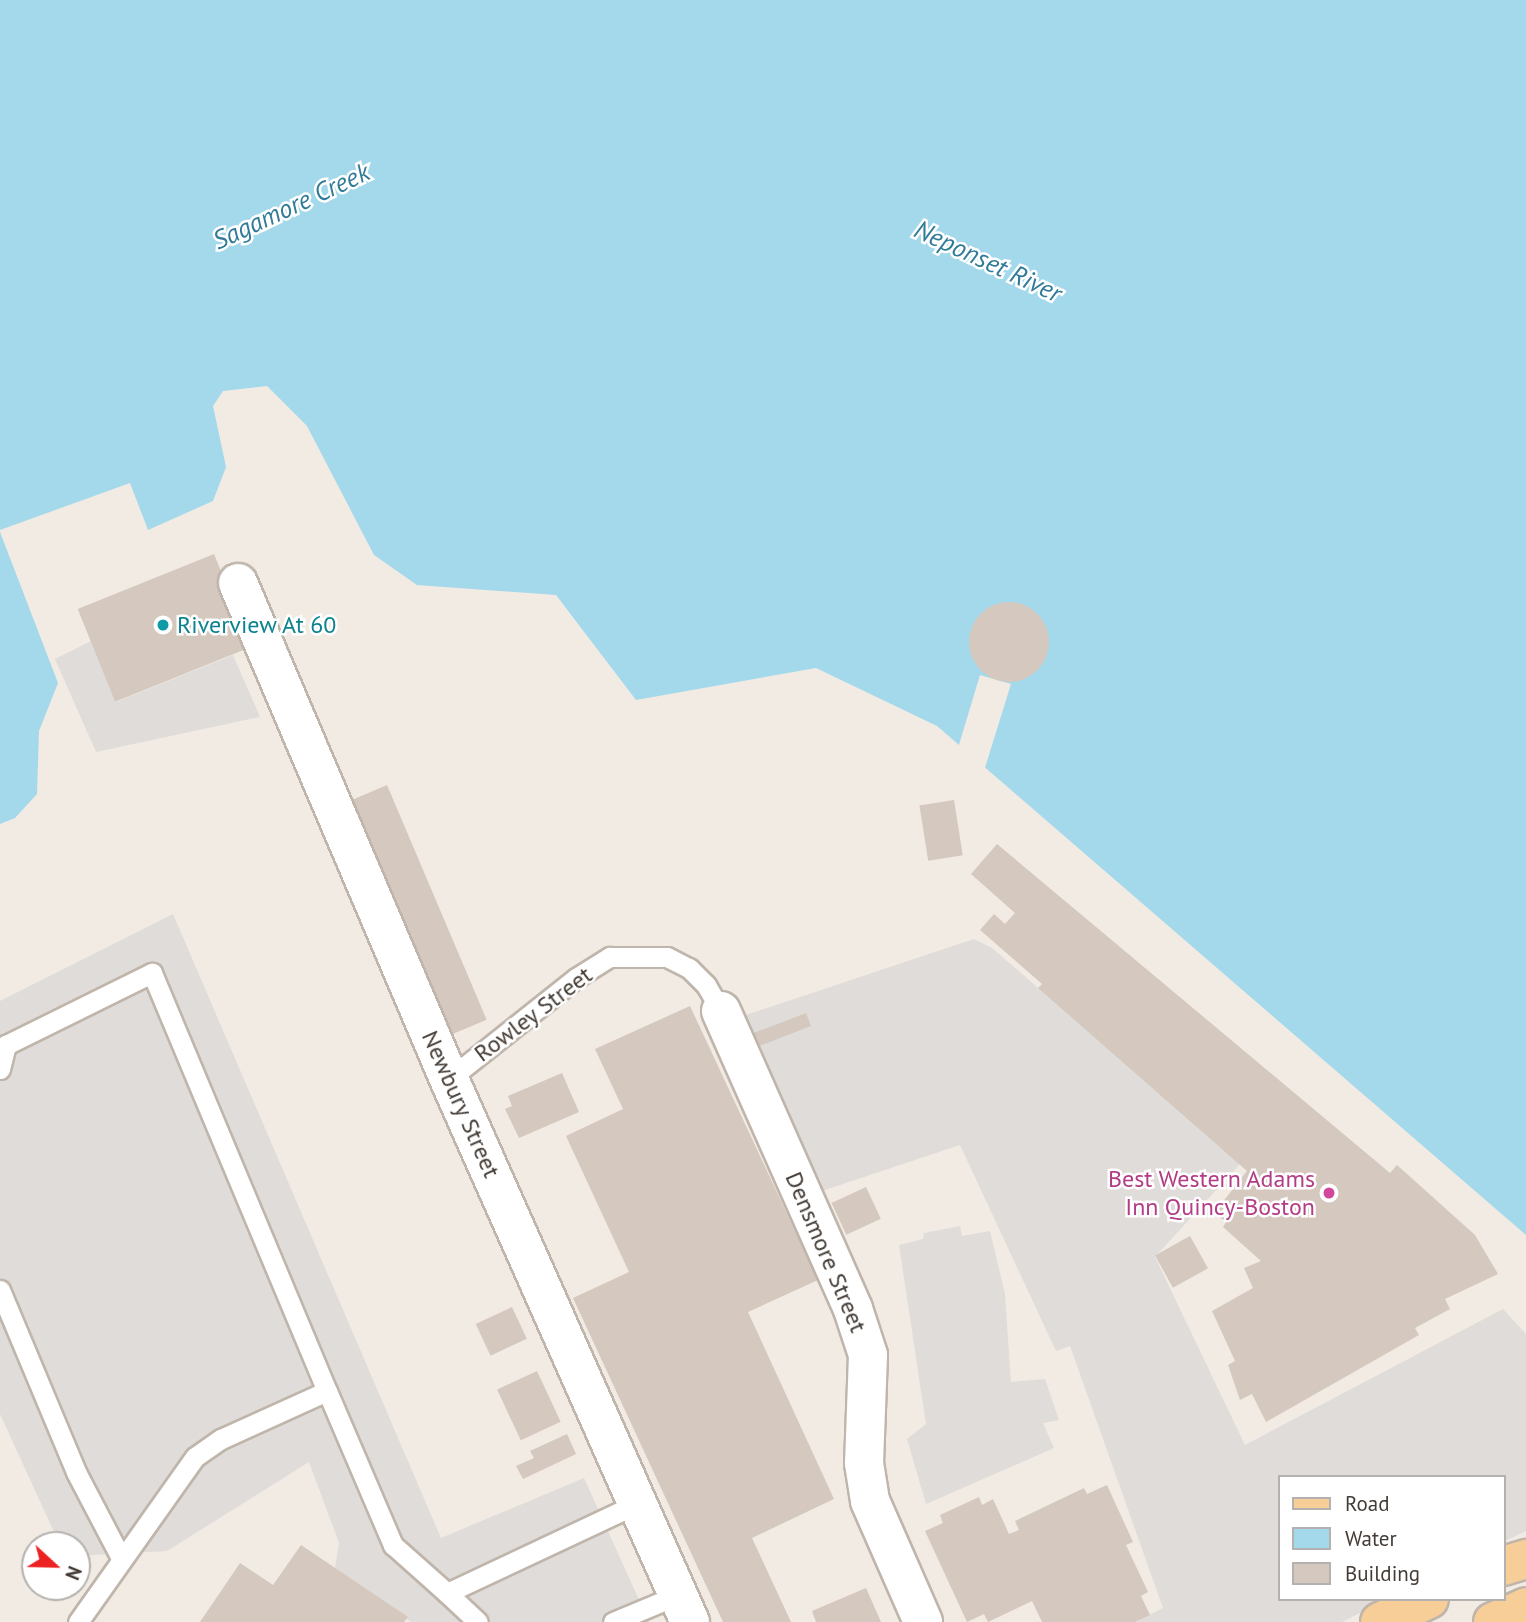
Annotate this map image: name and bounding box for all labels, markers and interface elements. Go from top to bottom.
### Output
water label: Sagamore Creek [208,156,374,256]
water label: Neponset River [909,213,1067,309]
place label: Riverview At 60 [177,611,338,639]
marker: Riverview At 60 [155,617,171,633]
street label: Rowley Street [468,960,598,1068]
street label: Newbury Street [416,1026,506,1182]
place label: Best Western Adams Inn Quincy-Boston [1107,1165,1315,1221]
street label: Densmore Street [779,1167,873,1337]
marker: Best Western Adams Inn Quincy-Boston [1321,1185,1337,1201]
legend [1278,1475,1505,1601]
text: Road [1345,1490,1389,1517]
text: Water [1345,1525,1397,1552]
north arrow [21,1531,91,1601]
text: Building [1345,1560,1420,1587]
text: N [60,1563,87,1583]

